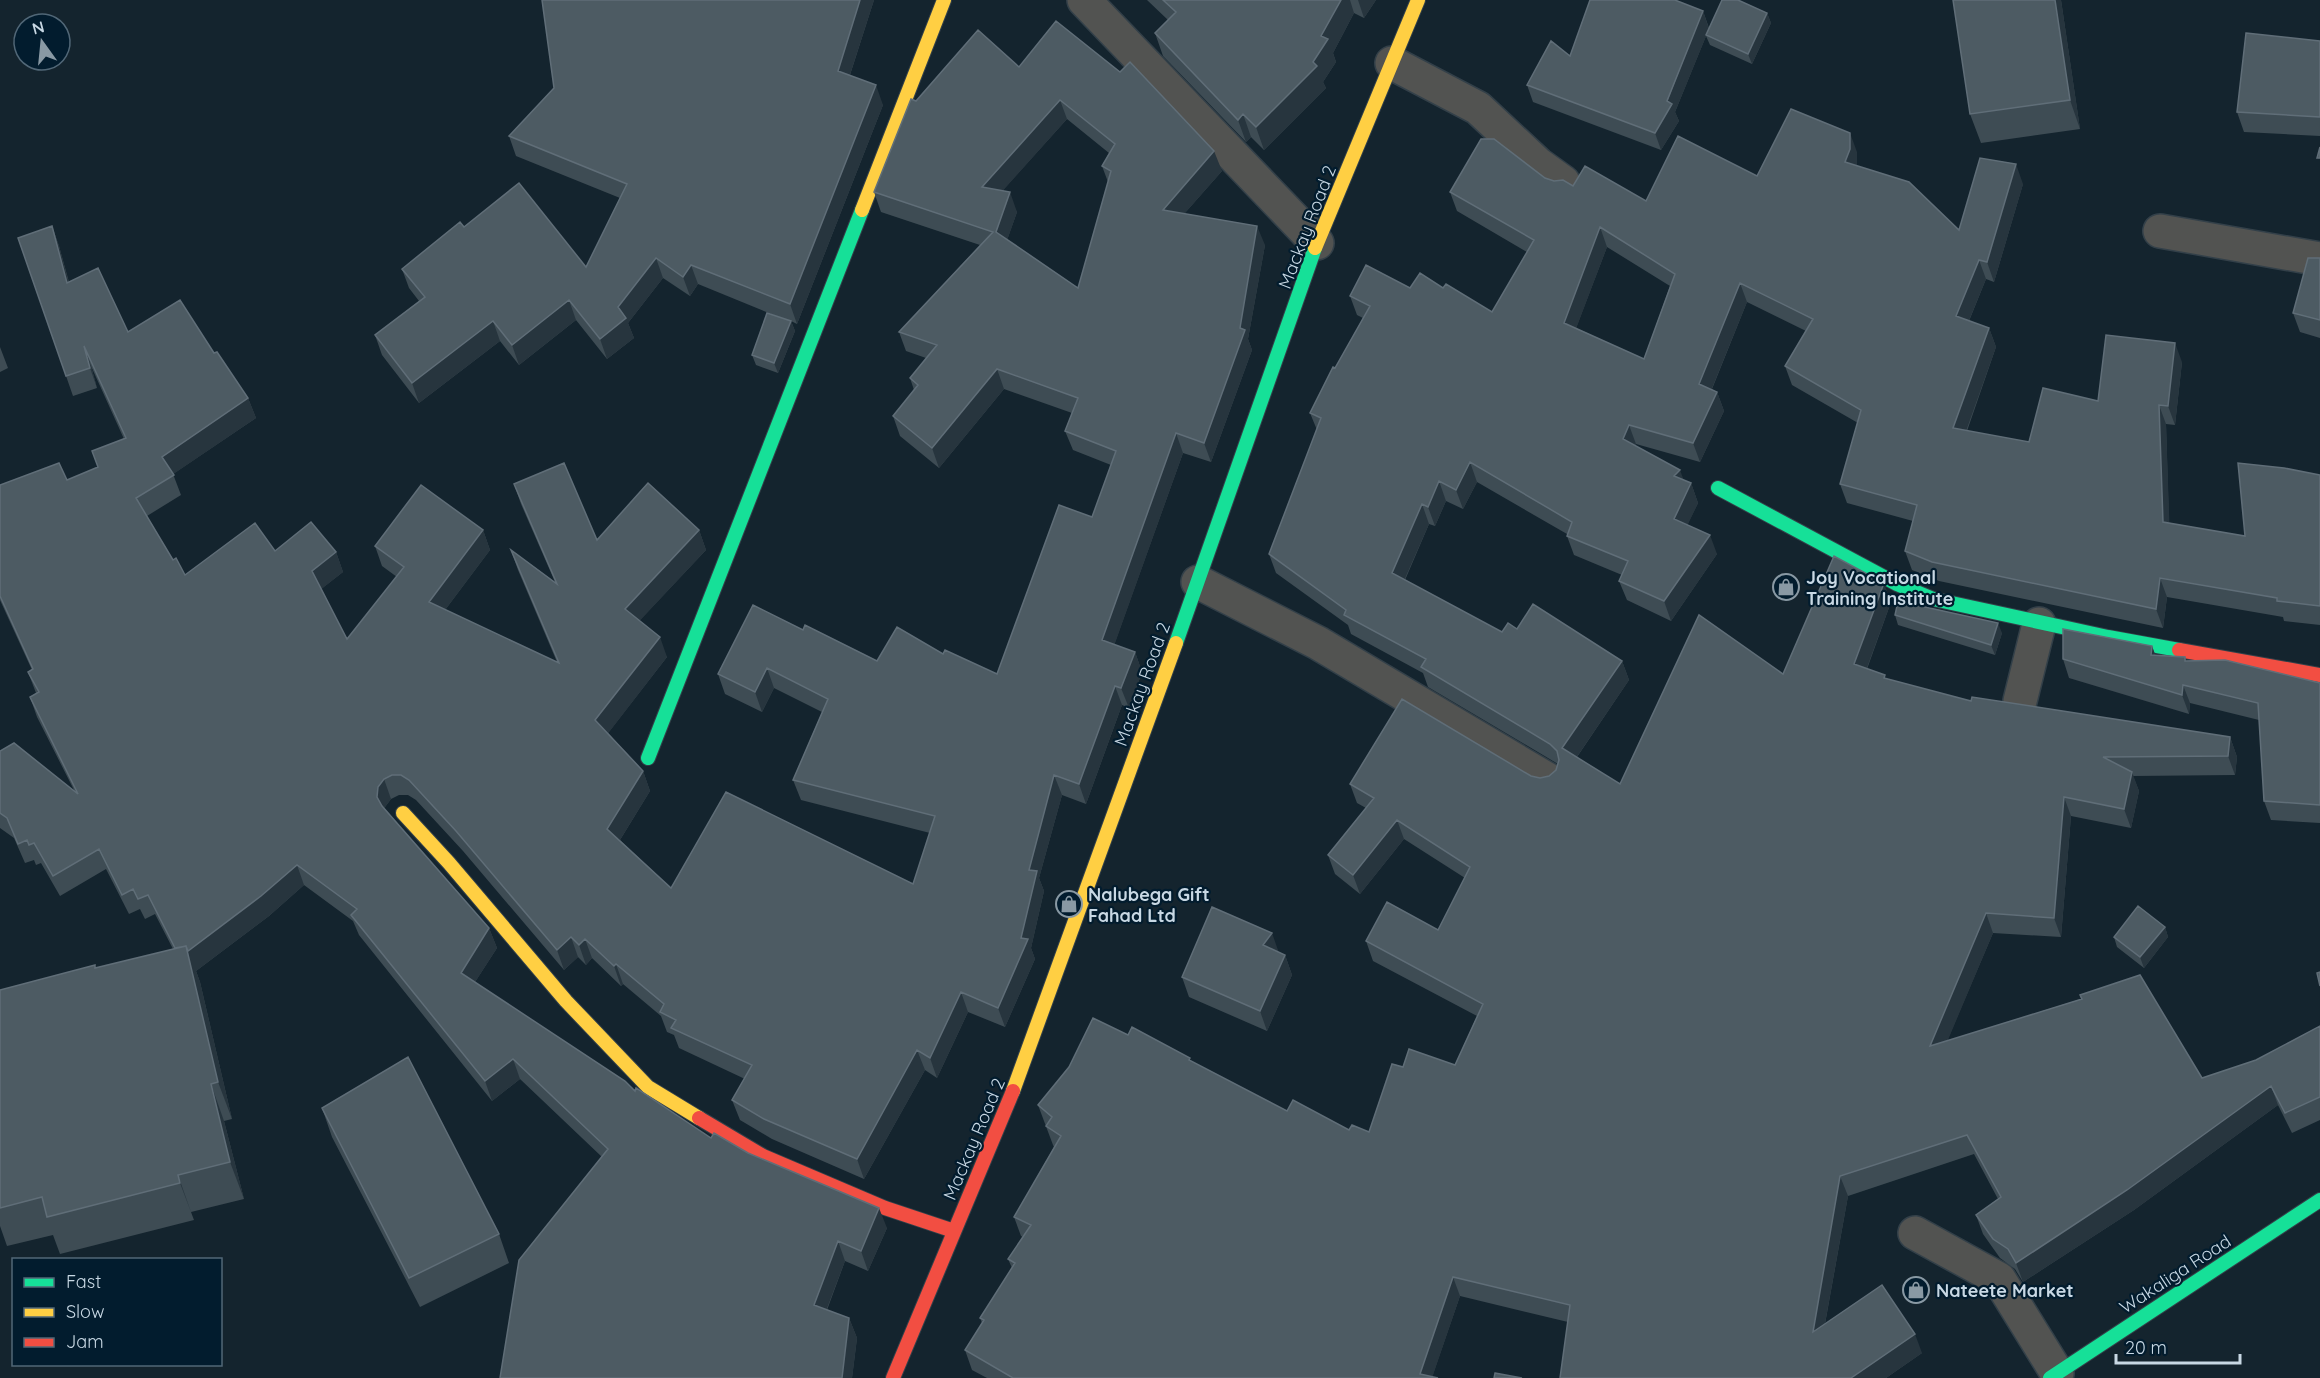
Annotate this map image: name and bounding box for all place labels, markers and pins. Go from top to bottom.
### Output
place label: Joy Vocational Training Institute [1806,566,1953,610]
shop icon: Joy Vocational Training Institute [1771,572,1801,602]
place label: Nalubega Gift Fahad Ltd [1088,883,1210,927]
shop icon: Nalubega Gift Fahad Ltd [1054,889,1084,919]
shop icon: Nateete Market [1901,1275,1931,1305]
place label: Nateete Market [1936,1279,2074,1302]

